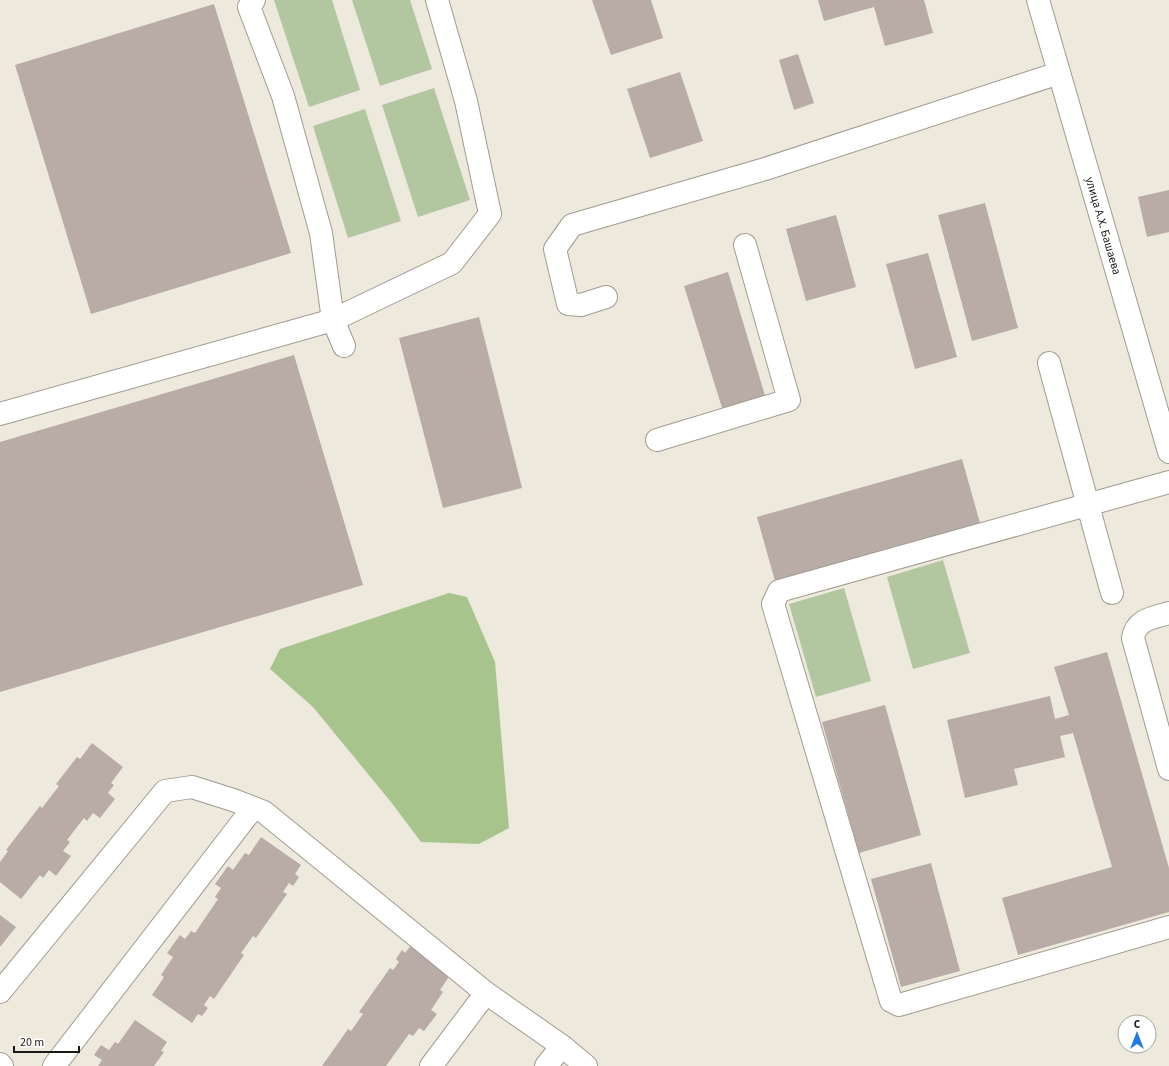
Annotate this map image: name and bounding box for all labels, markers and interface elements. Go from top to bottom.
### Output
street label: улица А.Х. Башаева [1081,175,1126,277]
north arrow [1117,1014,1157,1054]
text: С [1134,1017,1141,1032]
scale bar [14,1028,79,1054]
text: 20 m [20,1034,44,1051]

